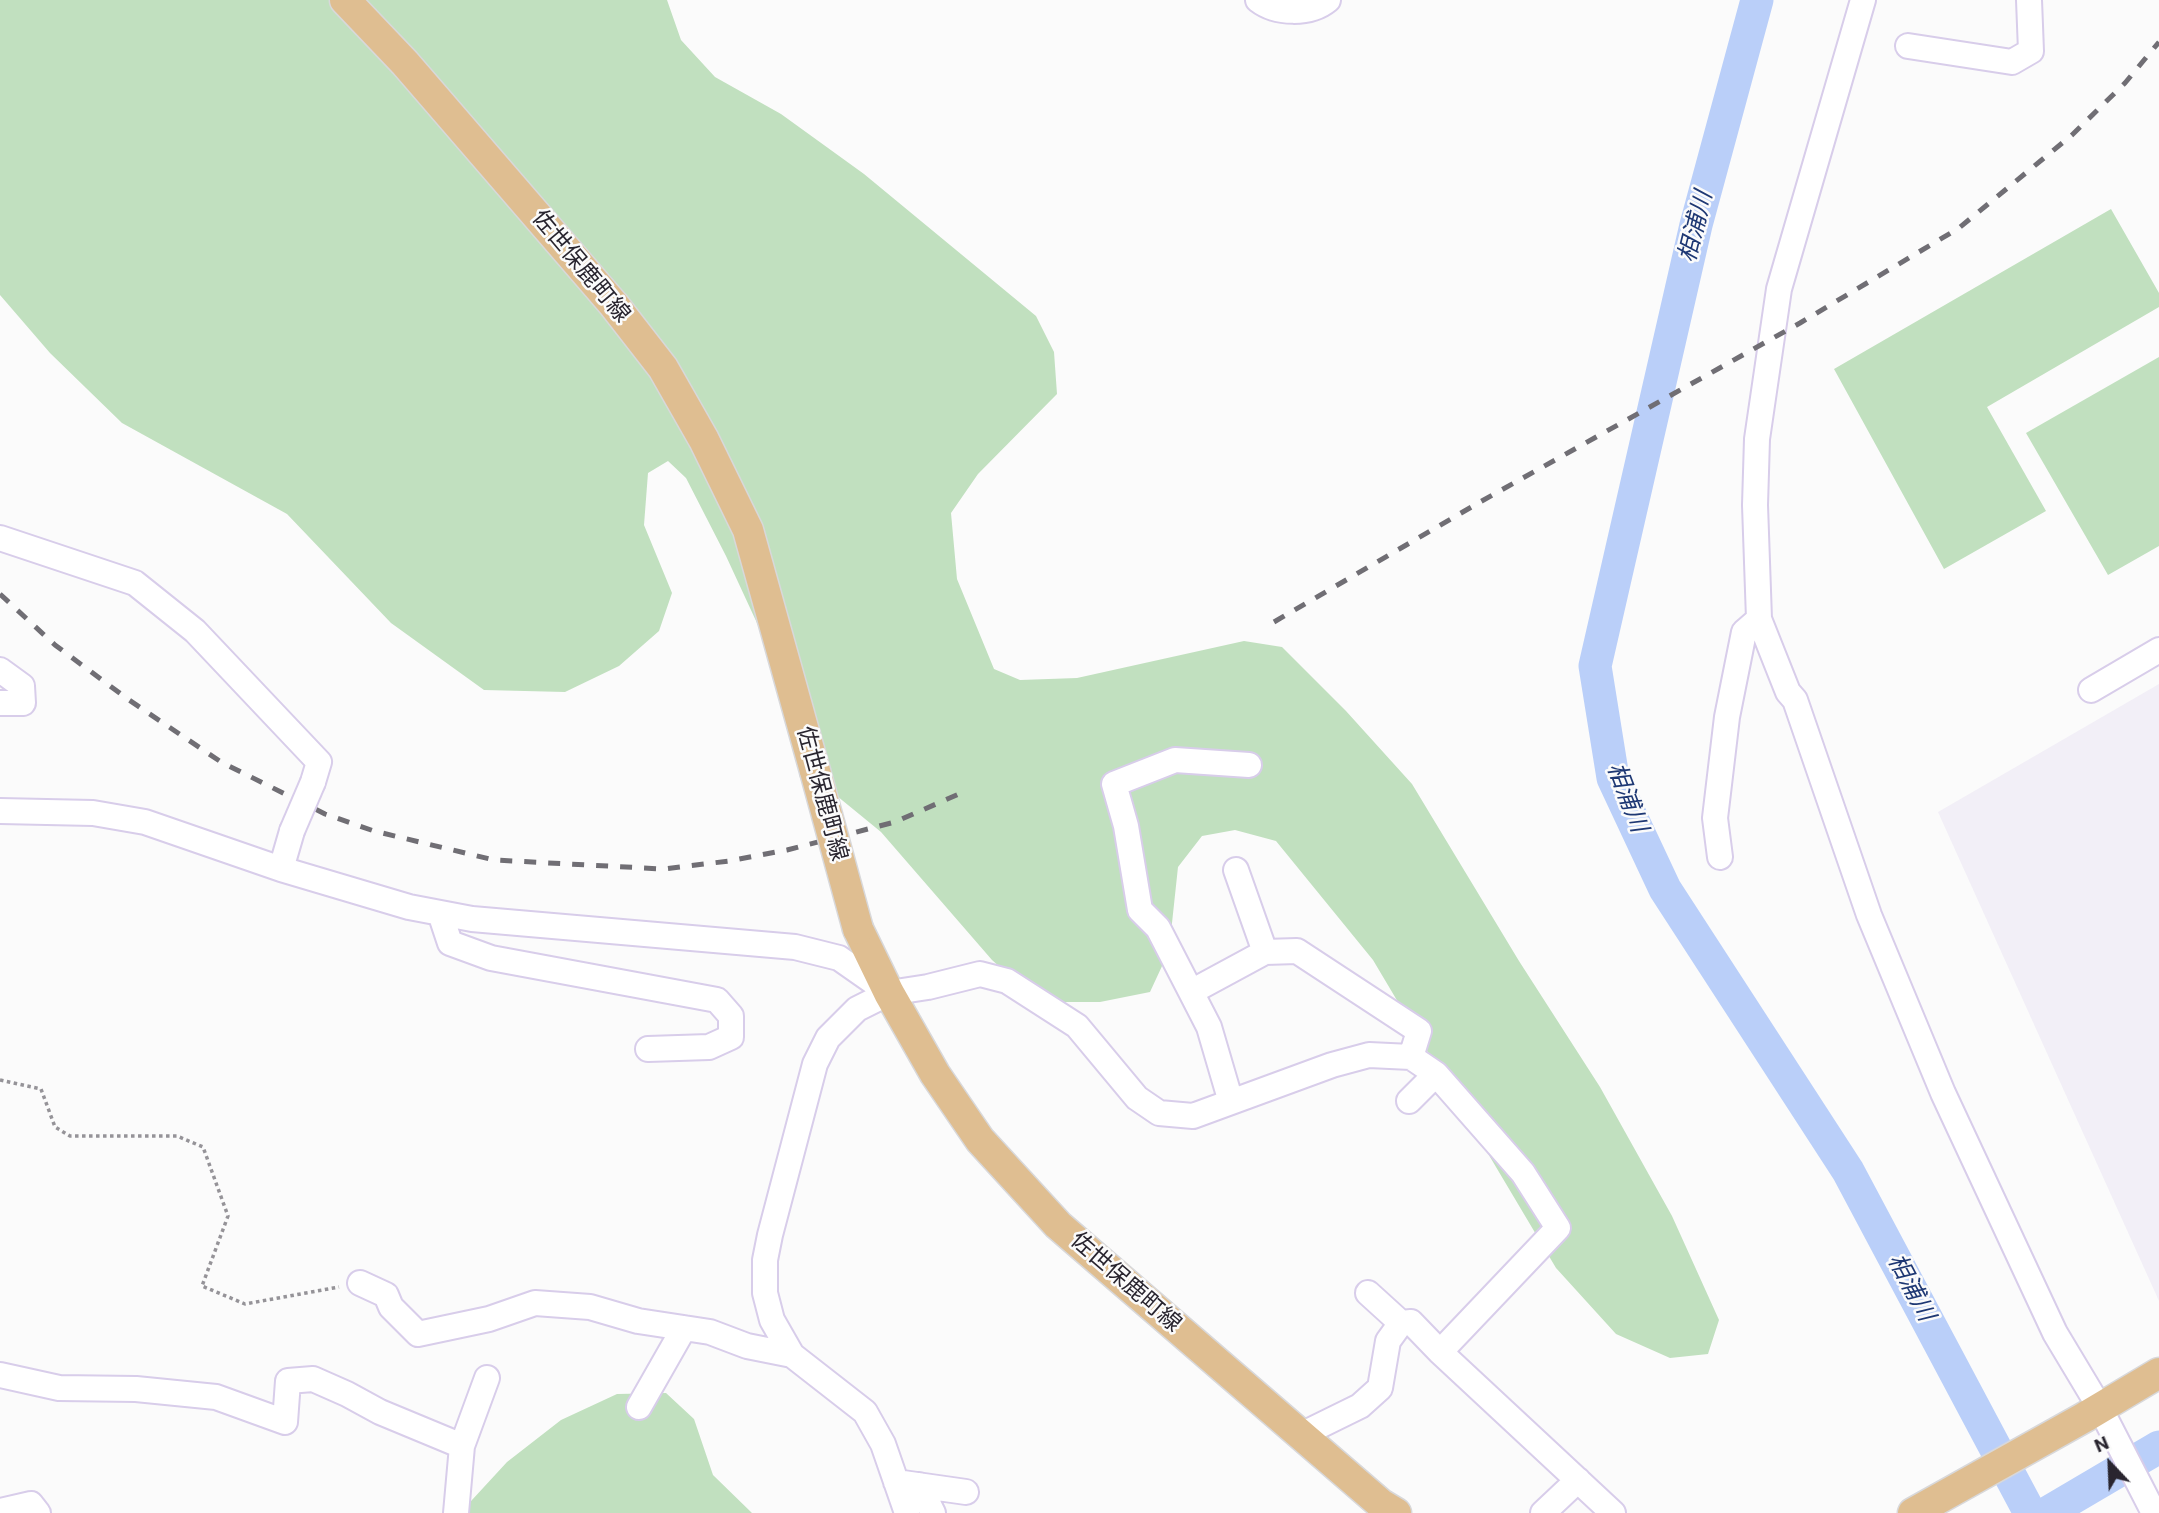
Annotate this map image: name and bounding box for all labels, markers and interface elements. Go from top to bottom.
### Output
water label: 相浦川 [1674,189,1720,265]
street label: 佐世保鹿町線 [525,205,635,329]
street label: 佐世保鹿町線 [790,724,852,864]
water label: 相浦川 [1600,759,1652,837]
street label: 佐世保鹿町線 [1064,1227,1186,1339]
water label: 相浦川 [1880,1249,1940,1327]
north arrow [2075,1429,2145,1499]
text: N [2091,1431,2112,1457]

